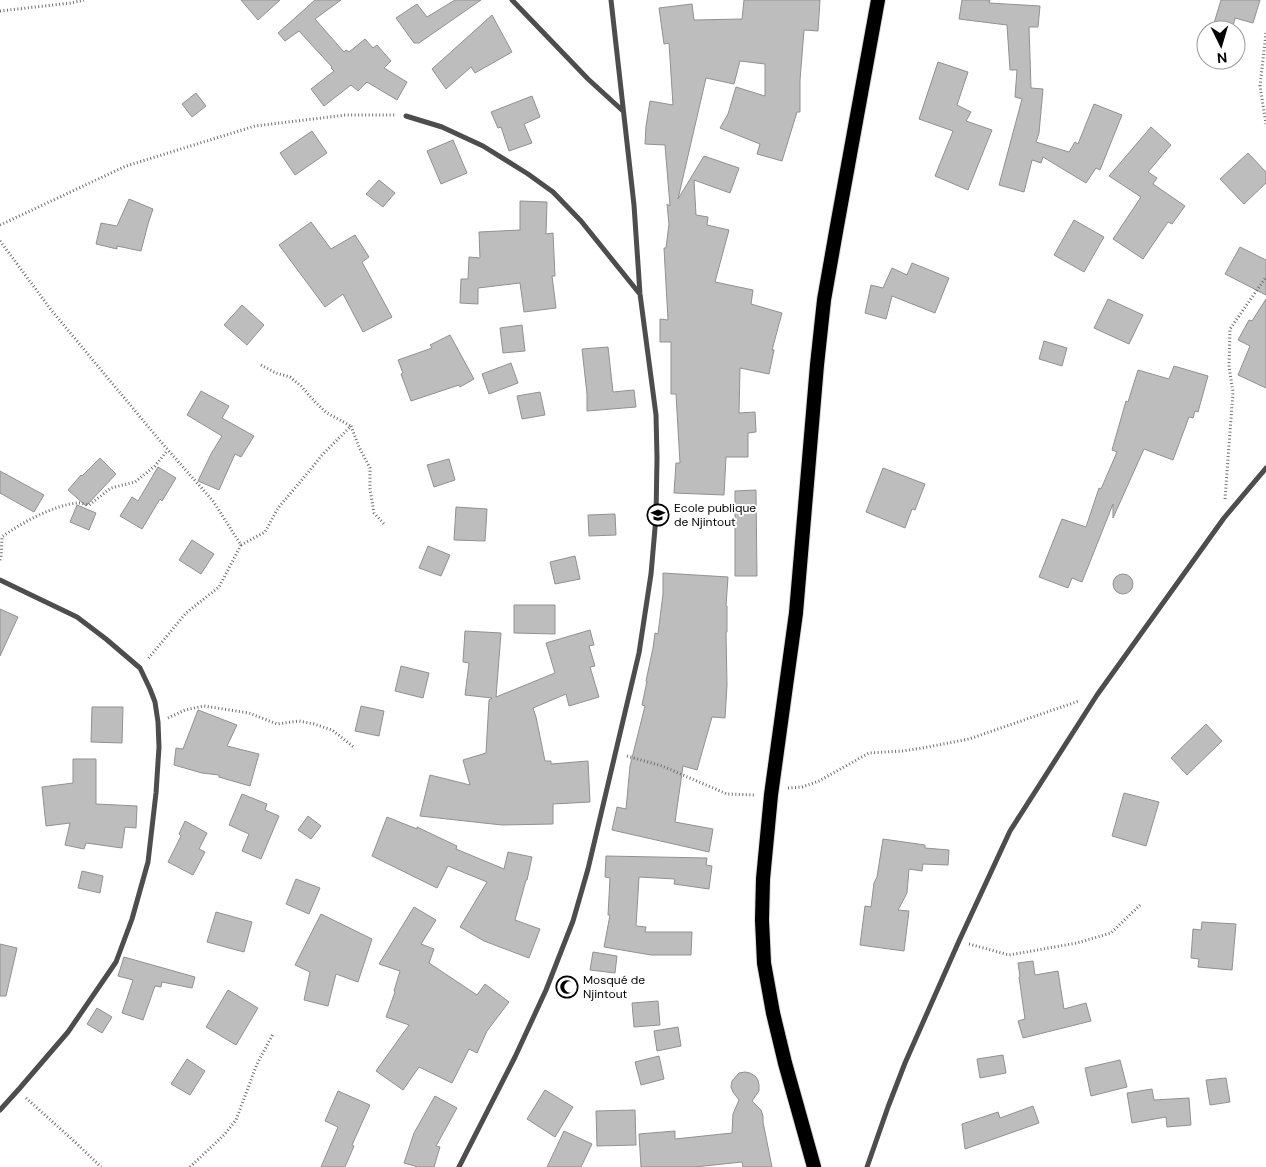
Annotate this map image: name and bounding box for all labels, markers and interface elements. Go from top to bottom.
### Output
north arrow [1196,20,1246,70]
text: N [1216,49,1228,67]
place label: Ecole publique de Njintout [674,500,756,530]
school or university icon: Ecole publique de Njintout [646,503,670,527]
place label: Mosqué de Njintout [583,972,645,1002]
mosque icon: Mosqué de Njintout [555,975,579,999]

